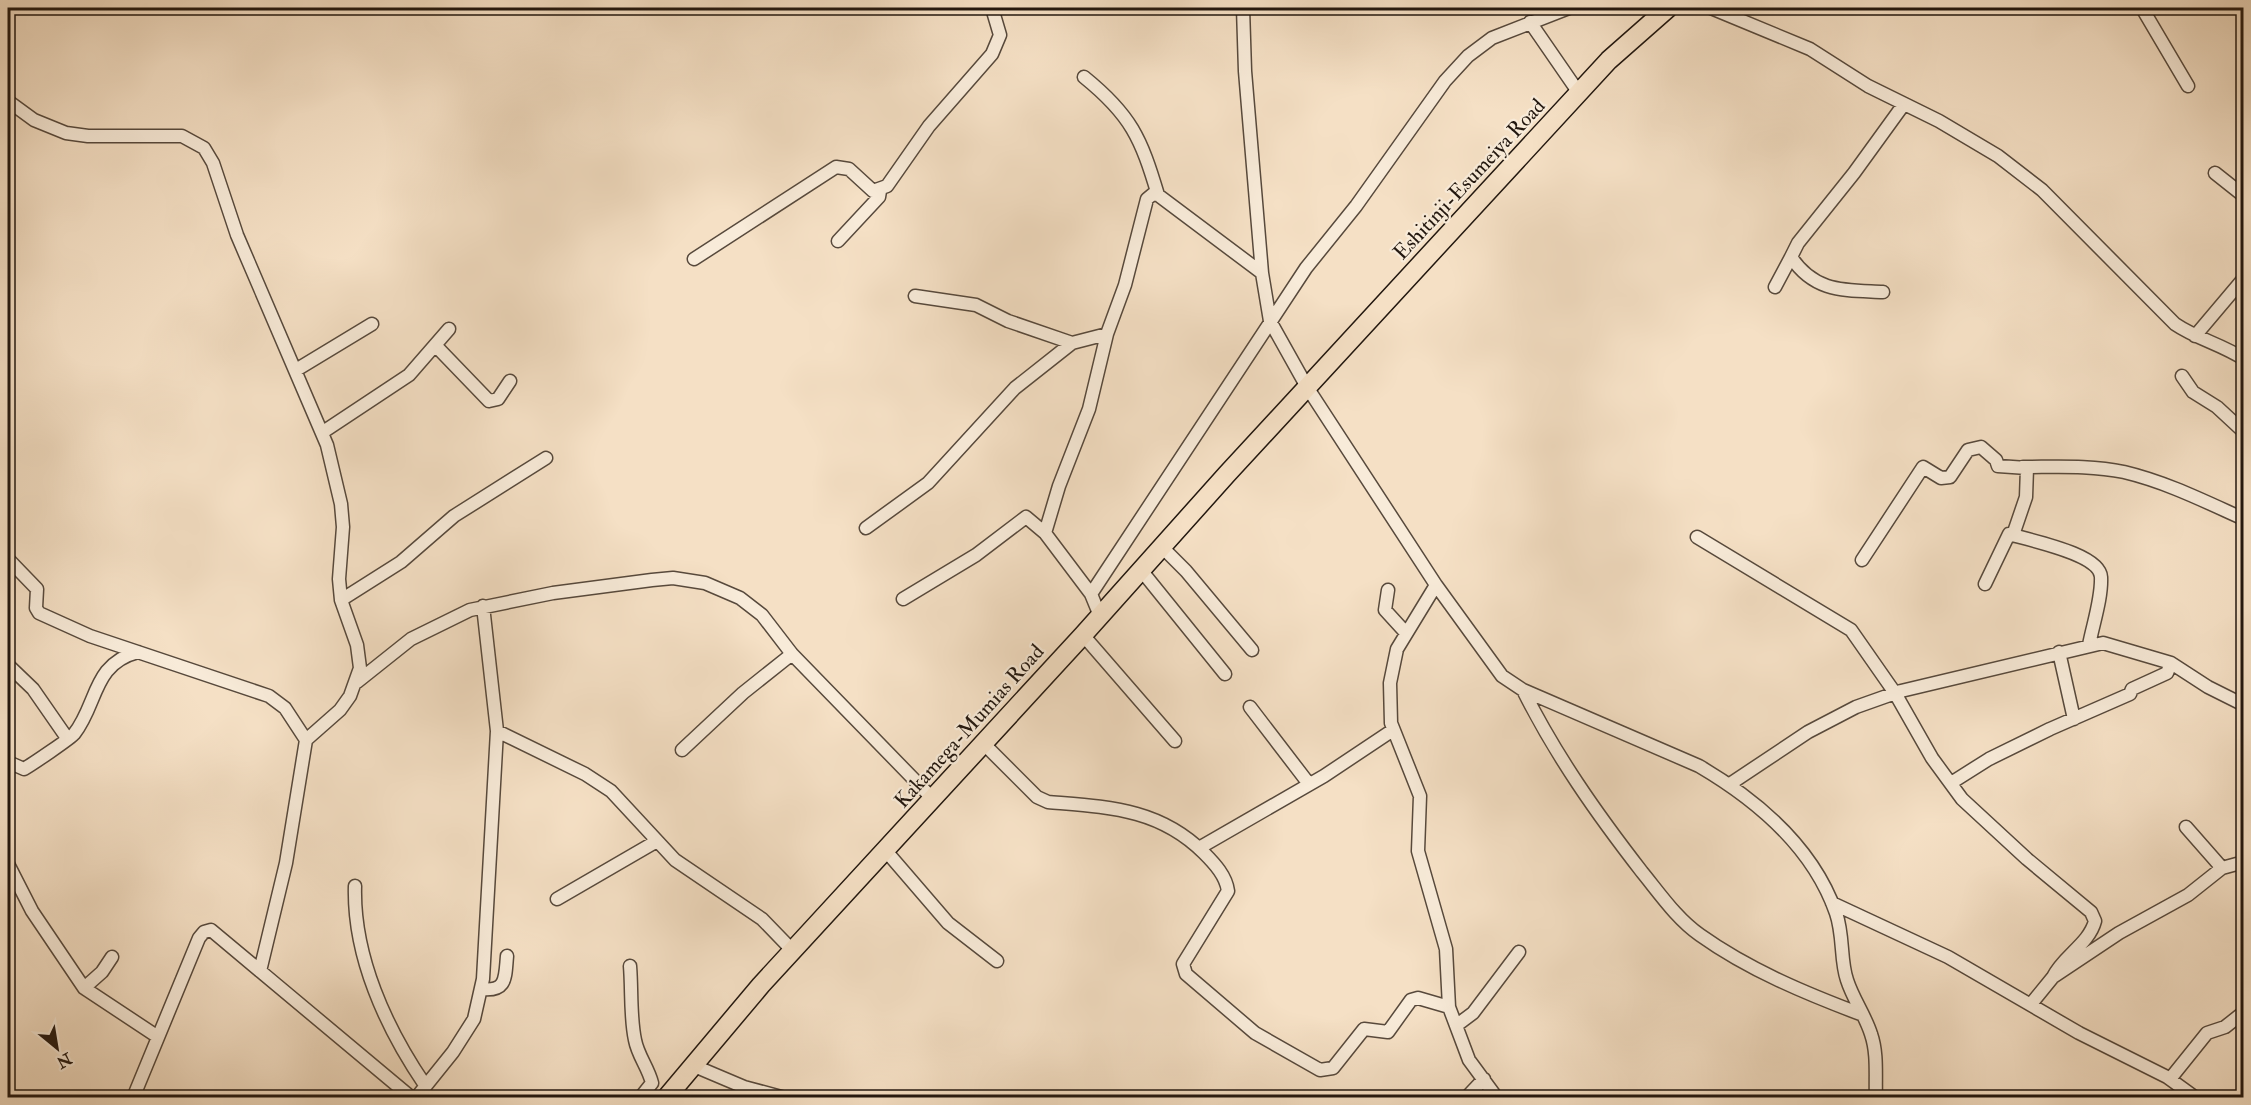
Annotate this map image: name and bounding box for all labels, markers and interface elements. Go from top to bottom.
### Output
street label: Eshitinji-Esumeiya Road [1388,92,1552,266]
street label: Kakamega-Mumias Road [889,638,1051,814]
north arrow [27,1018,87,1078]
text: N [52,1047,76,1073]

